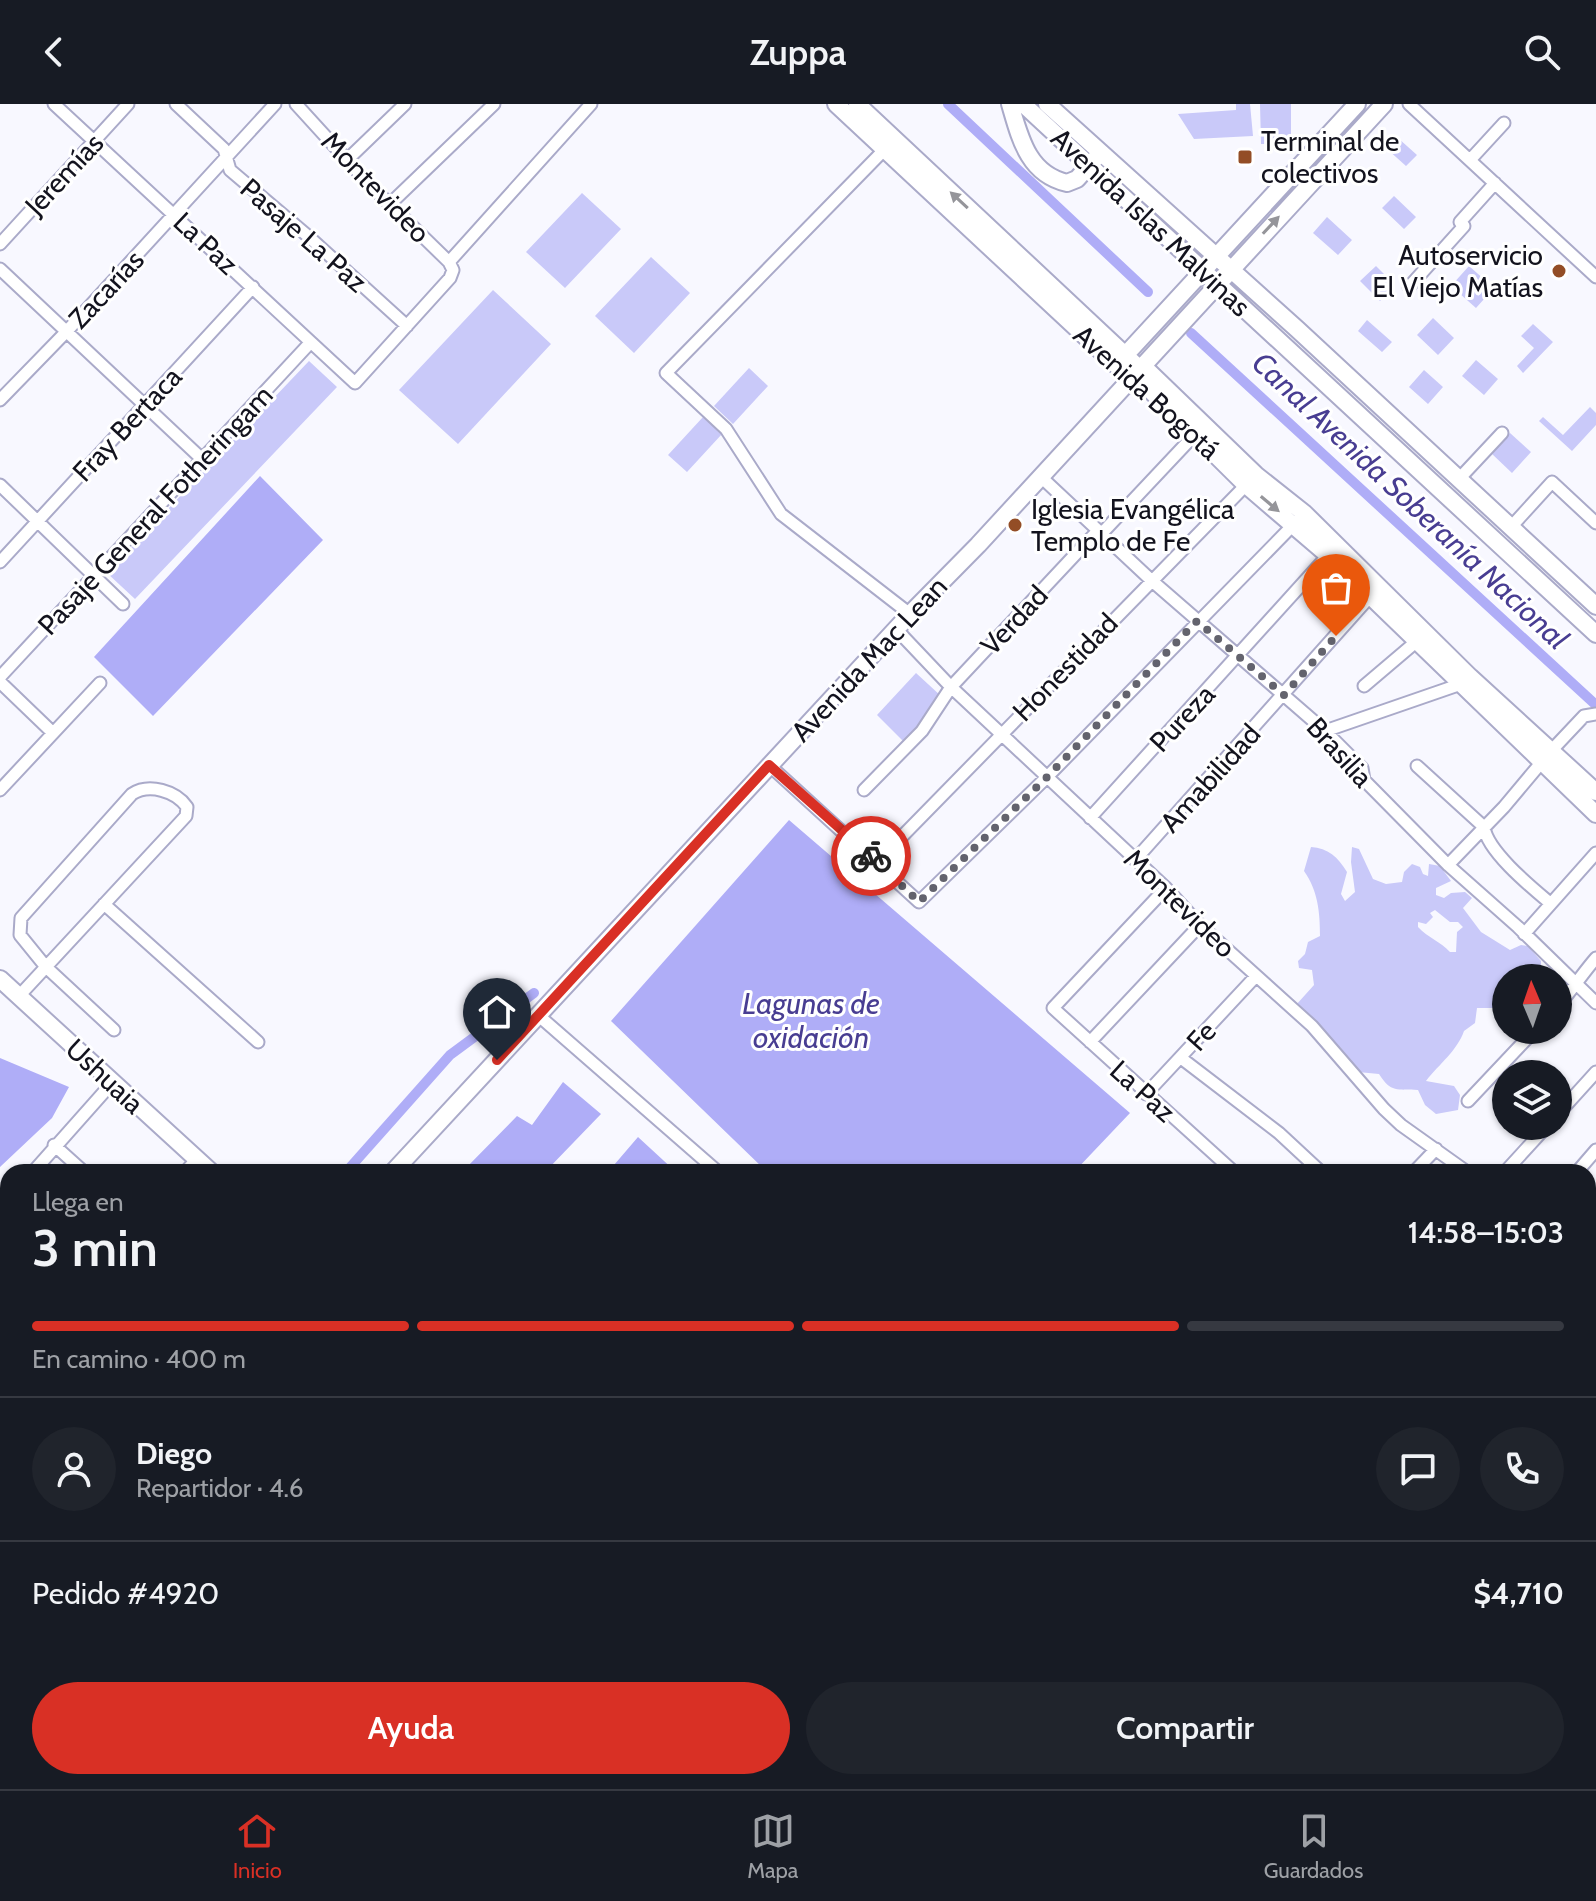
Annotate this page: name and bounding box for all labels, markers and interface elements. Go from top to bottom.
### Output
icon: back [32,30,76,74]
text: Zuppa [750,30,846,74]
icon: search [1520,30,1564,74]
street label: Avenida Islas Malvinas [1044,121,1258,323]
street label: Montevideo [315,124,437,250]
place label: Terminal de colectivos [1261,124,1399,190]
street label: Jeremías [17,126,110,223]
marker: Terminal de colectivos [1236,148,1254,166]
street label: Pasaje La Paz [234,171,374,299]
one-way arrow [950,191,969,209]
street label: La Paz [167,205,245,281]
one-way arrow [1262,216,1280,235]
place label: Autoservicio El Viejo Matías [1372,238,1543,304]
street label: Zacarías [61,243,151,335]
marker: Autoservicio El Viejo Matías [1550,262,1568,280]
street label: Avenida Bogotá [1067,317,1228,467]
water label: Canal Avenida Soberanía Nacional [1244,344,1576,657]
street label: Fray Bertaca [65,359,189,488]
street label: Pasaje General Fotheringam [31,378,279,642]
place label: Iglesia Evangélica Templo de Fe [1031,492,1235,558]
one-way arrow [1260,495,1280,512]
marker: Iglesia Evangélica Templo de Fe [1006,516,1024,534]
pin [1302,554,1370,636]
icon: bag [1314,566,1358,610]
street label: Avenida Mac Lean [784,569,954,749]
street label: Verdad [973,578,1055,662]
street label: Honestidad [1005,606,1125,728]
street label: Pureza [1142,677,1222,759]
street label: Brasilia [1300,710,1380,794]
street label: Amabilidad [1153,717,1267,839]
courier [831,816,911,896]
icon: bike [849,834,893,878]
street label: Montevideo [1117,842,1243,964]
north arrow [1492,964,1572,1044]
map controls [1492,964,1572,1140]
pin [463,978,531,1060]
water label: Lagunas de oxidación [742,985,880,1056]
icon: home [475,990,519,1034]
street label: Fe [1179,1014,1223,1058]
street label: Ushuaia [59,1031,151,1121]
street label: La Paz [1103,1053,1183,1129]
button: layers [1492,1060,1572,1140]
text: Llega en [32,1186,123,1218]
text: 14:58–15:03 [1408,1214,1564,1251]
text: 3 min [32,1216,158,1279]
text: En camino · 400 m [32,1343,246,1375]
button: person [32,1427,116,1511]
button: chat [1376,1427,1460,1511]
button: phone [1480,1427,1564,1511]
text: Diego [136,1435,212,1472]
text: Repartidor · 4.6 [136,1472,304,1504]
text: Pedido #4920 [32,1575,219,1612]
text: $4,710 [1473,1575,1564,1612]
button: Ayuda [32,1682,790,1774]
button: Compartir [806,1682,1564,1774]
tab: Inicio [233,1809,282,1884]
tab: Mapa [747,1809,798,1884]
tab: Guardados [1264,1809,1363,1884]

